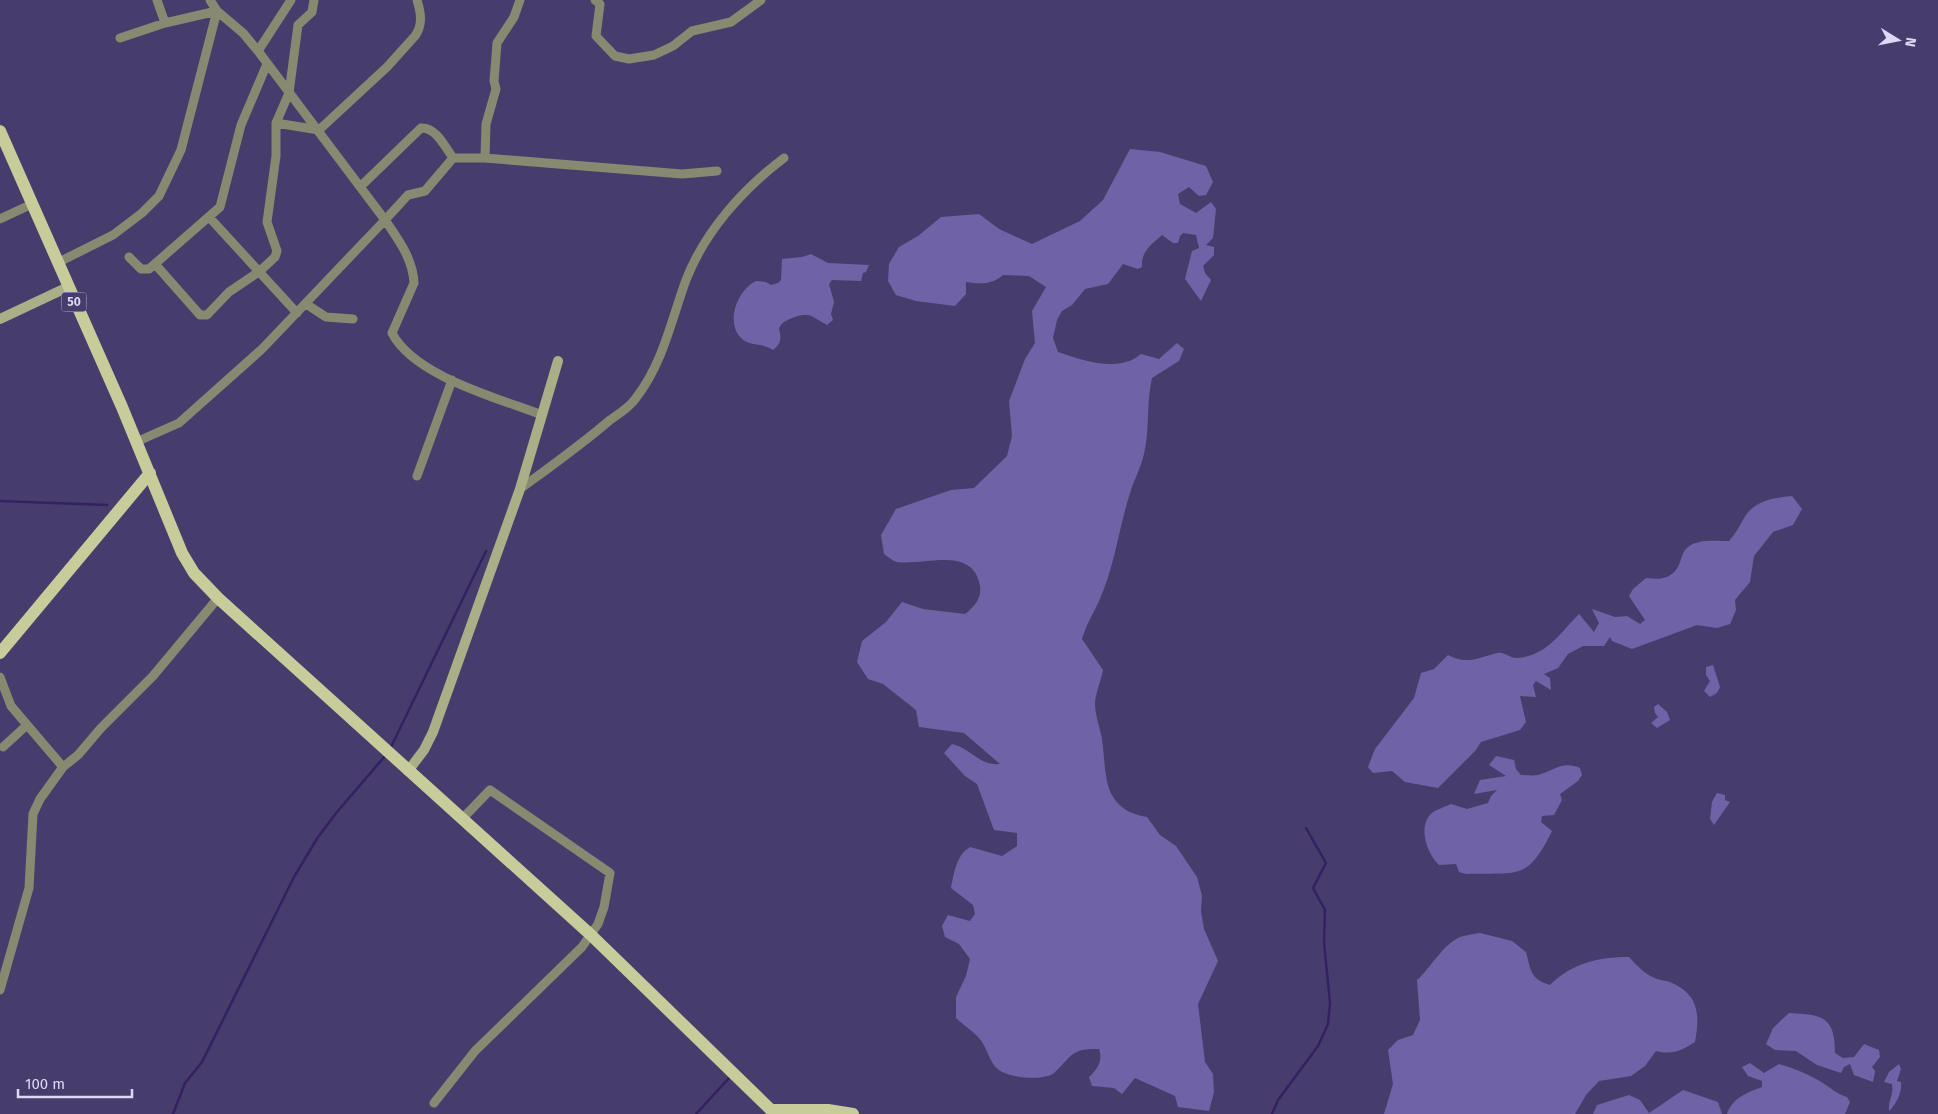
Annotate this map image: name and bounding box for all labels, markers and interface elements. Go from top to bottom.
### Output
north arrow [1873,15,1923,65]
text: N [1901,36,1919,48]
road number: 50 [62,292,86,312]
scale bar [18,1066,131,1098]
text: 100 m [25,1075,65,1093]

